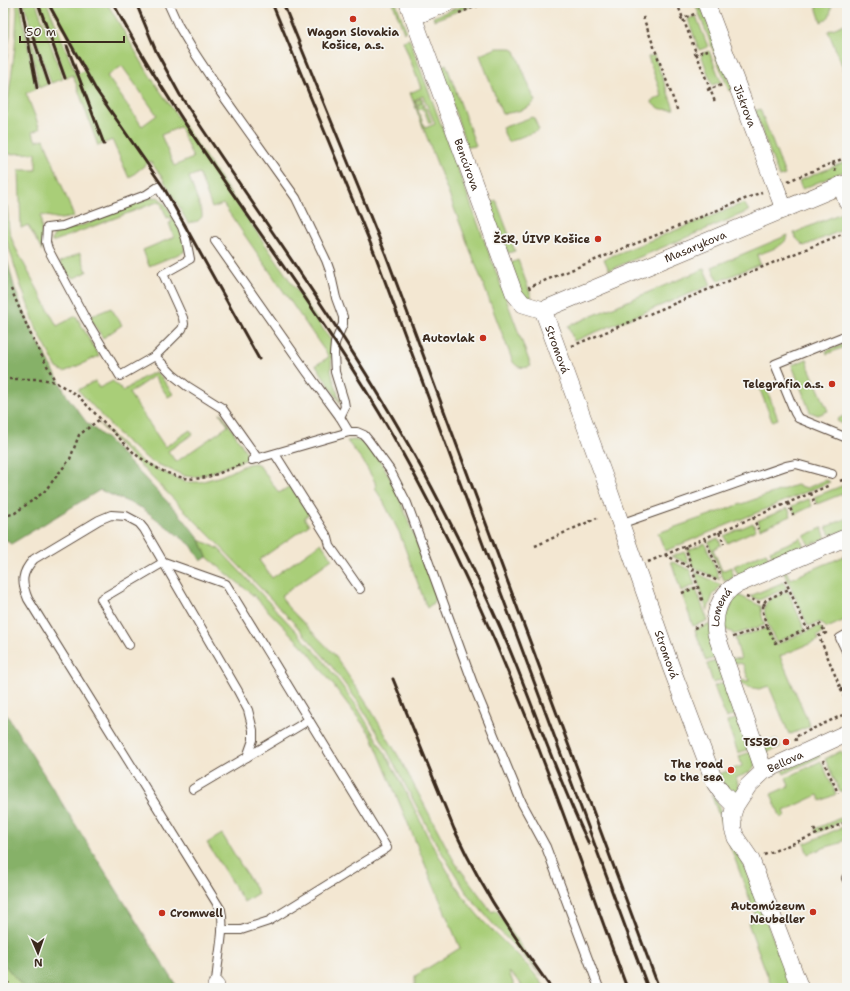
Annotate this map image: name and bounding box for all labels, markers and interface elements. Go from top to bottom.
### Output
marker: Wagon Slovakia Košice, a.s. [348,14,358,24]
scale bar [20,18,124,44]
text: 50 m [26,24,56,40]
place label: Wagon Slovakia Košice, a.s. [307,25,399,53]
street label: Jiskrova [730,83,759,130]
street label: Bencúrova [450,137,483,193]
street label: Masarykova [662,227,729,266]
place label: ŽSR, ÚIVP Košice [494,231,590,247]
marker: ŽSR, ÚIVP Košice [593,234,603,244]
street label: Stromová [541,323,573,376]
place label: Autovlak [422,331,475,346]
marker: Autovlak [478,333,488,343]
place label: Telegrafia a.s. [743,377,824,392]
marker: Telegrafia a.s. [827,379,837,389]
street label: Lomená [708,584,736,627]
street label: Stromová [651,628,682,681]
place label: TS580 [743,735,778,750]
marker: TS580 [781,737,791,747]
street label: Bellova [765,747,806,777]
place label: The road to the sea [664,757,723,785]
marker: The road to the sea [726,765,736,775]
place label: Automúzeum Neubeller [731,899,805,927]
place label: Cromwell [170,906,223,921]
marker: Automúzeum Neubeller [808,907,818,917]
marker: Cromwell [157,908,167,918]
north arrow [18,933,58,973]
text: N [33,955,43,970]

